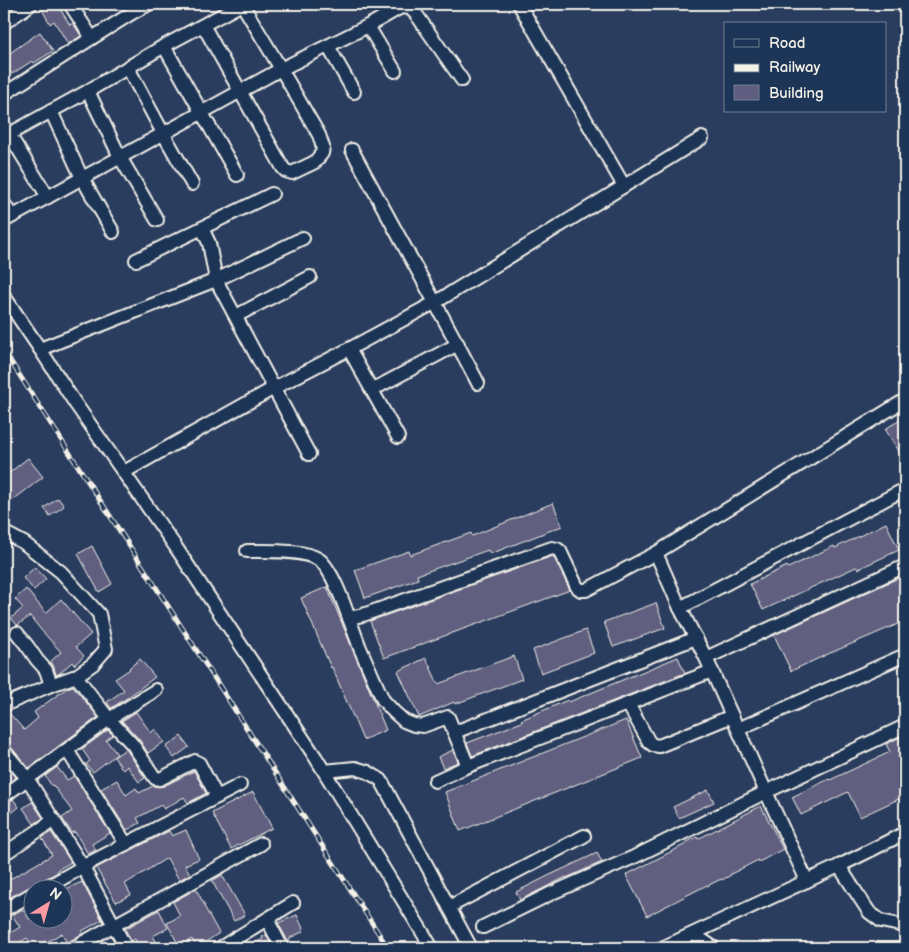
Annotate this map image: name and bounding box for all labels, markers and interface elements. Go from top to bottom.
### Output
legend [724,22,886,112]
text: Road [769,34,805,53]
text: Railway [769,58,820,77]
text: Building [769,84,824,103]
north arrow [22,880,72,930]
text: N [46,884,65,904]

